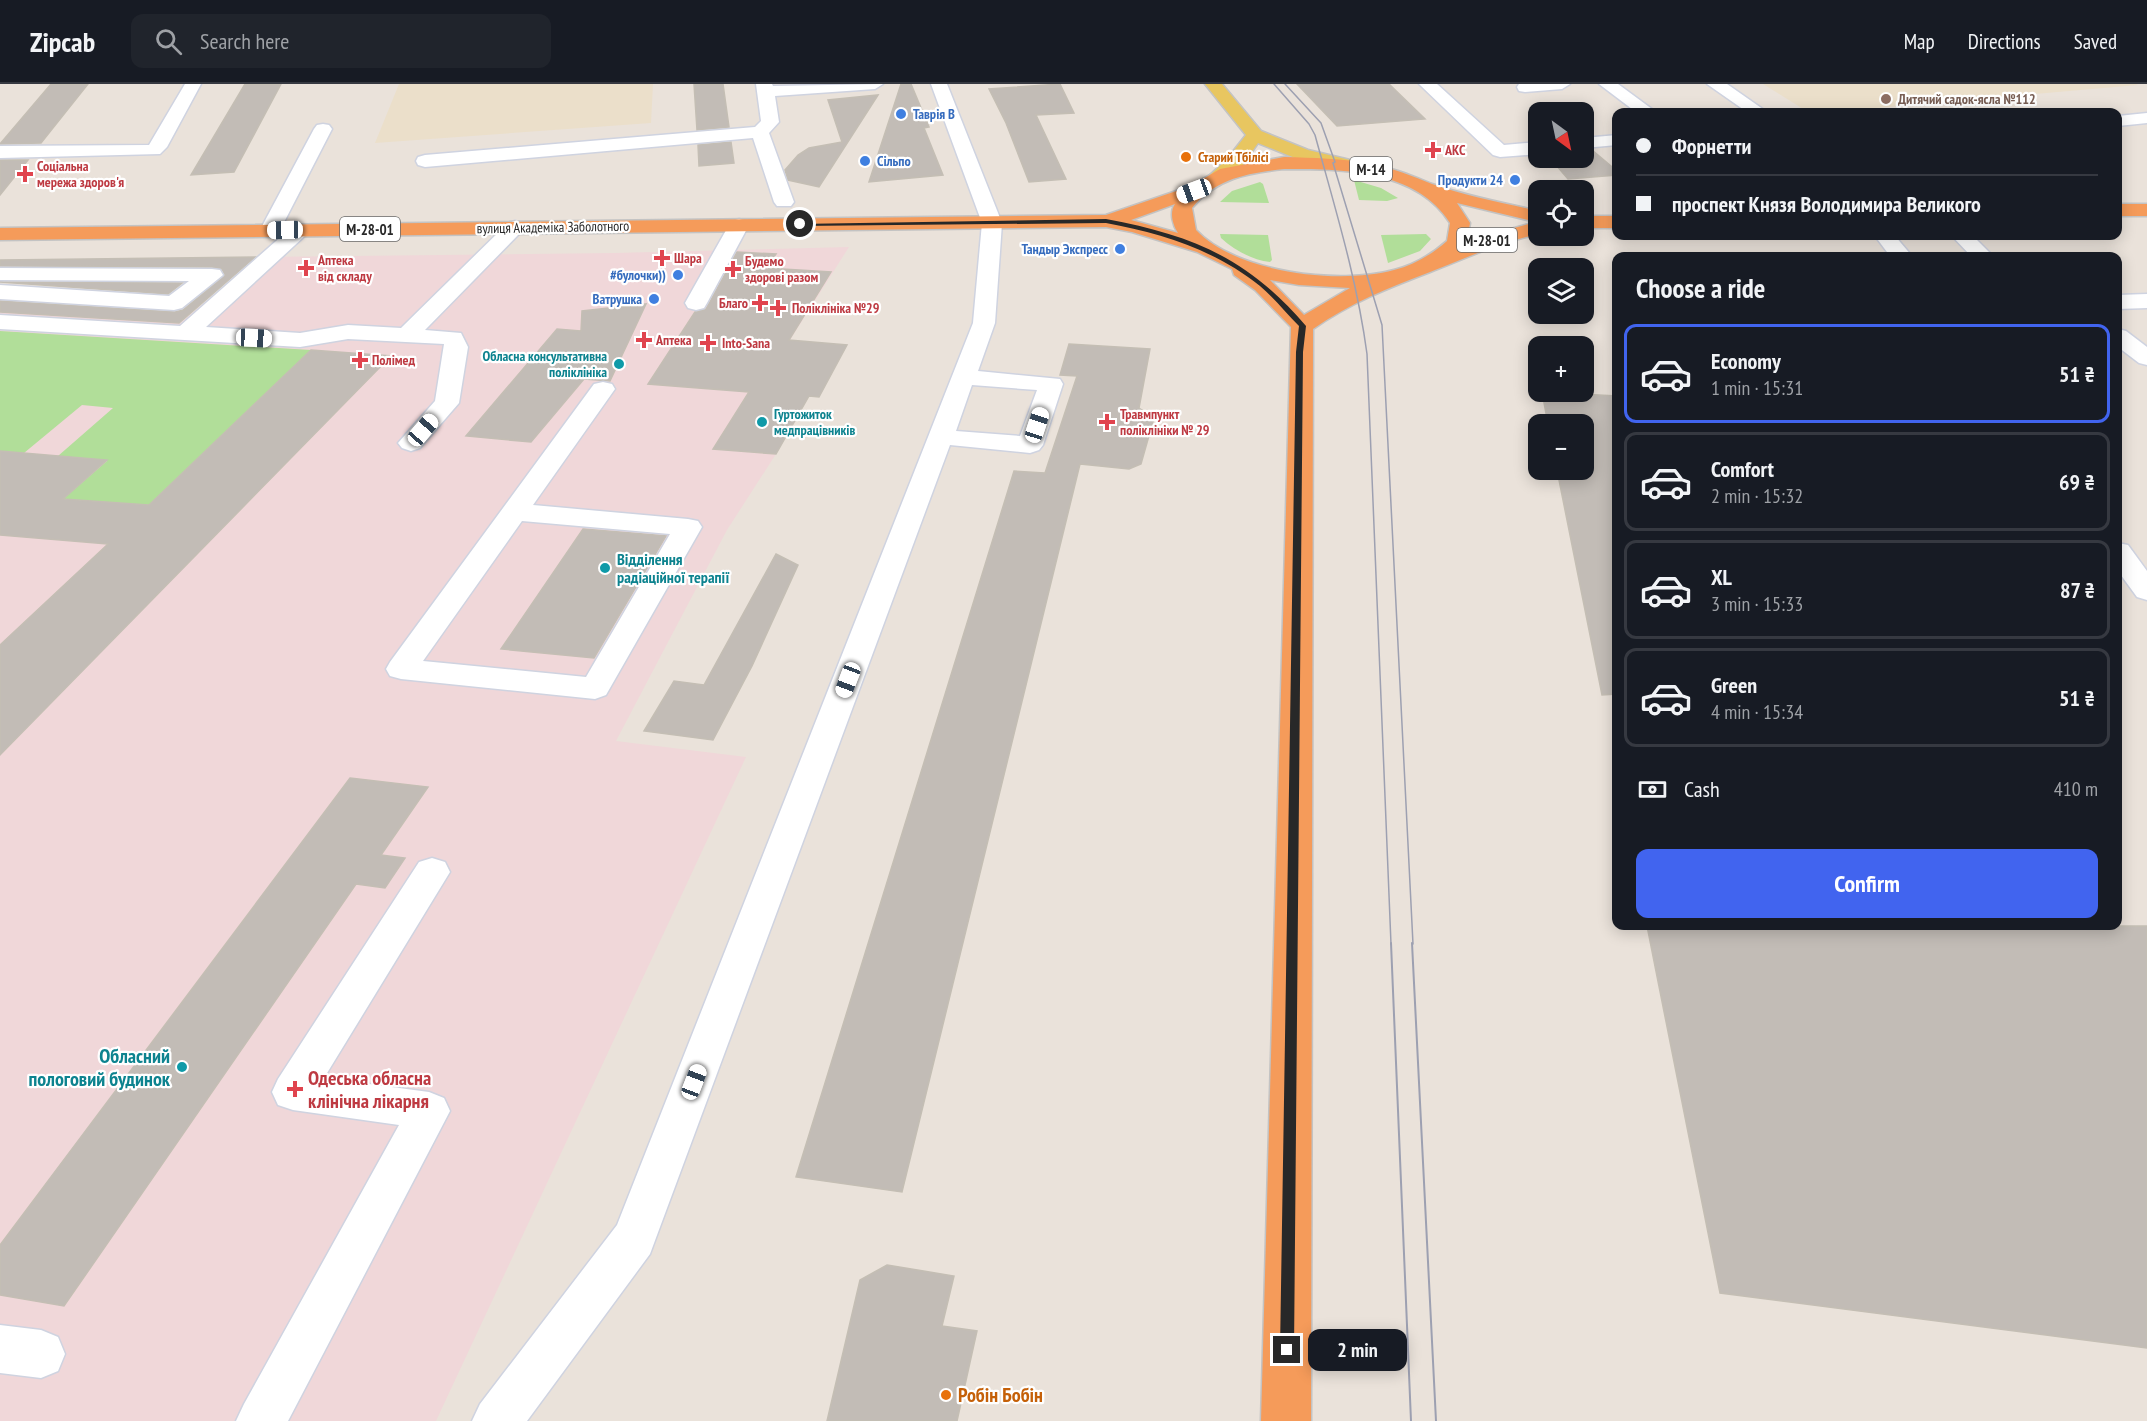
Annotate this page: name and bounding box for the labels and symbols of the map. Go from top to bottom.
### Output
place label: Дитячий садок-ясла №112 [1898,90,2036,108]
marker: Дитячий садок-ясла №112 [1879,92,1893,106]
north arrow [1528,102,1594,168]
place label: Таврія В [913,105,955,123]
marker: Таврія В [894,107,908,121]
place label: АКС [1444,141,1466,159]
marker: АКС [1426,143,1440,157]
place label: Старий Тбілісі [1198,148,1269,166]
marker: Старий Тбілісі [1179,150,1193,164]
place label: Сільпо [877,152,911,170]
marker: Сільпо [858,154,872,168]
place label: Соціальна мережа здоров'я [37,157,124,191]
road number: М-14 [1350,157,1392,181]
marker: Соціальна мережа здоров'я [18,167,32,181]
place label: Продукти 24 [1438,171,1503,189]
marker: Продукти 24 [1508,173,1522,187]
car [1174,176,1214,206]
route start [786,210,813,237]
road number: М-28-01 [340,217,400,241]
street label: вулиця Академіка Заболотного [477,217,629,237]
car [267,221,303,239]
road number: М-28-01 [1457,228,1517,252]
place label: Тандыр Экспресс [1022,240,1108,258]
marker: Тандыр Экспресс [1113,242,1127,256]
place label: Шара [674,249,702,267]
place label: Аптека від складу [317,251,372,285]
marker: Шара [655,251,669,265]
place label: Будемо здорові разом [745,252,818,286]
marker: Аптека від складу [299,261,313,275]
marker: Будемо здорові разом [726,262,740,276]
place label: #булочки)) [610,266,666,284]
marker: #булочки)) [671,268,685,282]
place label: Ватрушка [593,290,642,308]
marker: Ватрушка [647,292,661,306]
place label: Благо [719,294,748,312]
marker: Благо [753,296,767,310]
marker: Поліклініка №29 [769,299,787,317]
place label: Поліклініка №29 [792,299,880,317]
car [236,328,272,348]
place label: Аптека [655,331,692,349]
marker: Аптека [637,333,651,347]
marker: Into-Sana [699,334,717,352]
place label: Into-Sana [722,334,770,352]
place label: Обласна консультативна поліклініка [482,347,607,381]
place label: Полімед [372,351,415,369]
marker: Полімед [353,353,367,367]
marker: Обласна консультативна поліклініка [612,357,626,371]
place label: Гуртожиток медпрацівників [774,405,855,439]
car [1023,405,1051,445]
place label: Травмпункт поліклініки № 29 [1120,405,1210,439]
car [404,411,442,449]
marker: Травмпункт поліклініки № 29 [1098,413,1116,431]
marker: Гуртожиток медпрацівників [755,415,769,429]
place label: Відділення радіаційної терапії [617,549,730,587]
marker: Відділення радіаційної терапії [598,561,612,575]
car [833,660,863,700]
place label: Обласний пологовий будинок [29,1043,171,1092]
marker: Обласний пологовий будинок [175,1060,189,1074]
car [679,1062,709,1102]
place label: Одеська обласна клінічна лікарня [308,1065,431,1114]
marker: Одеська обласна клінічна лікарня [286,1080,304,1098]
callout: 2 min [1308,1329,1407,1371]
route end [1273,1336,1300,1363]
place label: Робін Бобін [958,1382,1043,1408]
marker: Робін Бобін [939,1388,953,1402]

